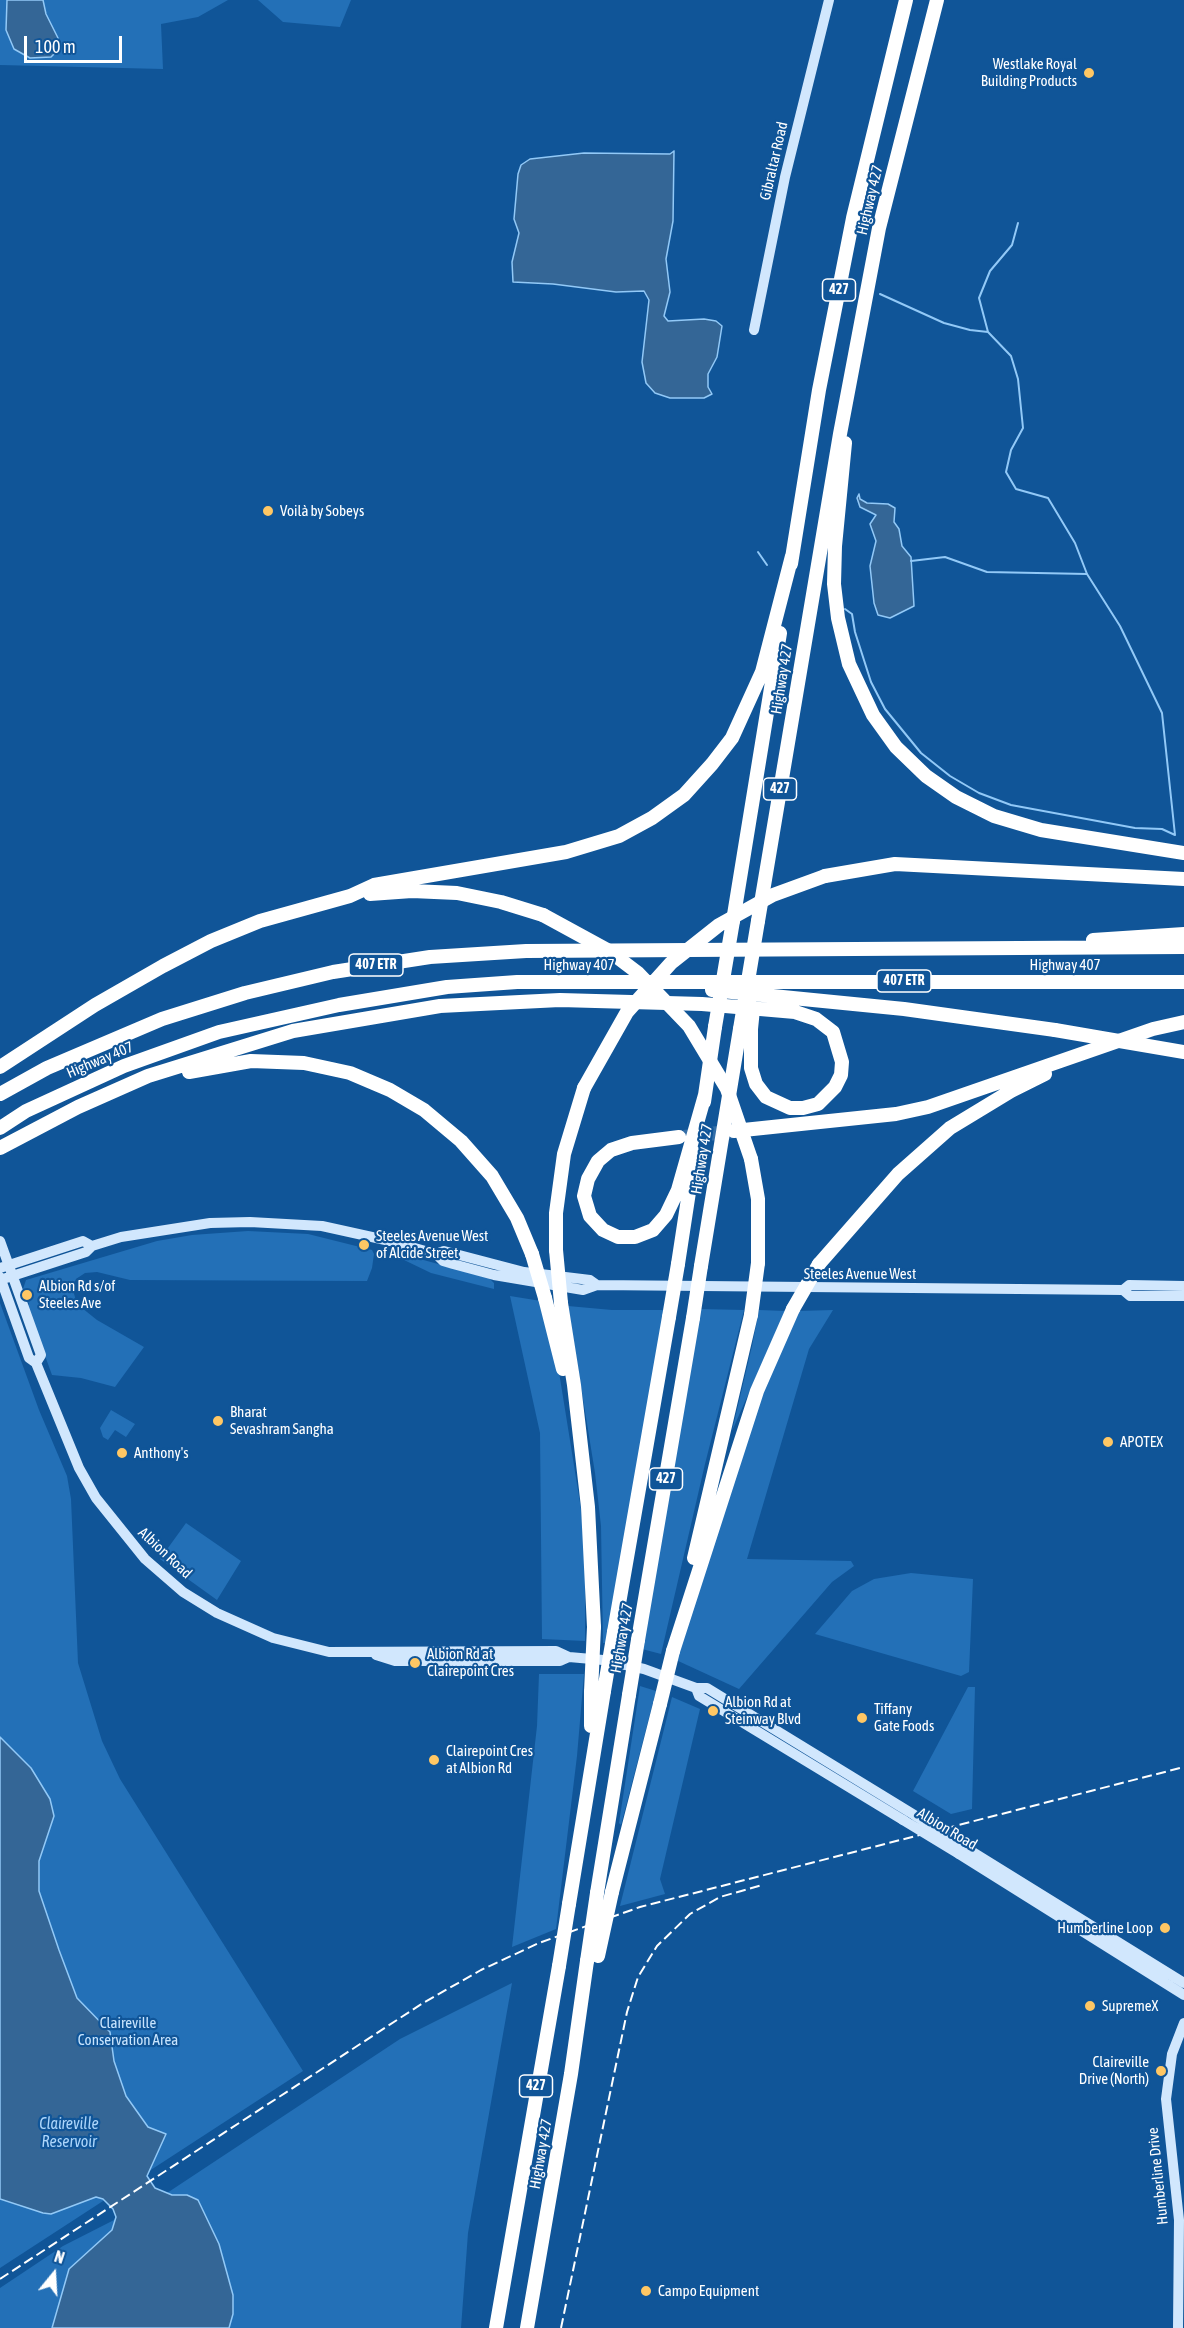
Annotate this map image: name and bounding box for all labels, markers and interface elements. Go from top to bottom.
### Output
scale bar [27,24,124,62]
text: 100 m [35,36,76,57]
place label: Westlake Royal Building Products [981,55,1077,90]
marker: Westlake Royal Building Products [1082,66,1096,80]
street label: Gibraltar Road [756,120,792,202]
street label: Highway 427 [853,163,887,237]
road number: 427 [822,279,856,301]
place label: Voilà by Sobeys [280,502,364,520]
marker: Voilà by Sobeys [261,504,275,518]
street label: Highway 427 [768,643,796,715]
road number: 427 [764,778,796,800]
road number: 407 ETR [349,954,403,976]
street label: Highway 407 [543,956,615,974]
street label: Highway 407 [1029,956,1101,974]
road number: 407 ETR [877,970,931,992]
street label: Highway 407 [64,1038,136,1082]
street label: Highway 427 [688,1123,716,1195]
place label: Steeles Avenue West of Alcide Street [376,1227,488,1262]
marker: Steeles Avenue West of Alcide Street [357,1238,371,1252]
street label: Steeles Avenue West [804,1265,916,1283]
place label: Albion Rd s/of Steeles Ave [39,1277,115,1312]
marker: Albion Rd s/of Steeles Ave [20,1288,34,1302]
place label: Bharat Sevashram Sangha [230,1403,334,1438]
marker: Bharat Sevashram Sangha [211,1414,225,1428]
place label: APOTEX [1120,1433,1163,1451]
marker: APOTEX [1101,1435,1115,1449]
place label: Anthony's [134,1444,188,1462]
marker: Anthony's [115,1446,129,1460]
road number: 427 [650,1468,682,1490]
street label: Albion Road [134,1524,196,1582]
street label: Highway 427 [607,1601,637,1675]
place label: Albion Rd at Clairepoint Cres [427,1645,514,1680]
marker: Albion Rd at Clairepoint Cres [408,1656,422,1670]
place label: Albion Rd at Steinway Blvd [725,1693,801,1728]
place label: Tiffany Gate Foods [874,1700,934,1735]
marker: Albion Rd at Steinway Blvd [706,1704,720,1718]
marker: Tiffany Gate Foods [855,1711,869,1725]
place label: Clairepoint Cres at Albion Rd [446,1742,533,1777]
marker: Clairepoint Cres at Albion Rd [427,1753,441,1767]
street label: Albion Road [914,1804,980,1854]
place label: Humberline Loop [1057,1919,1153,1937]
marker: Humberline Loop [1158,1921,1172,1935]
place label: SupremeX [1102,1997,1158,2015]
marker: SupremeX [1083,1999,1097,2013]
park label: Claireville Conservation Area [78,2014,178,2049]
place label: Claireville Drive (North) [1079,2053,1149,2088]
marker: Claireville Drive (North) [1154,2064,1168,2078]
road number: 427 [520,2075,552,2097]
water label: Claireville Reservoir [39,2114,99,2152]
street label: Highway 427 [526,2117,556,2191]
street label: Humberline Drive [1144,2126,1172,2226]
north arrow [24,2244,84,2304]
text: N [52,2247,67,2267]
place label: Campo Equipment [658,2282,759,2300]
marker: Campo Equipment [639,2284,653,2298]

